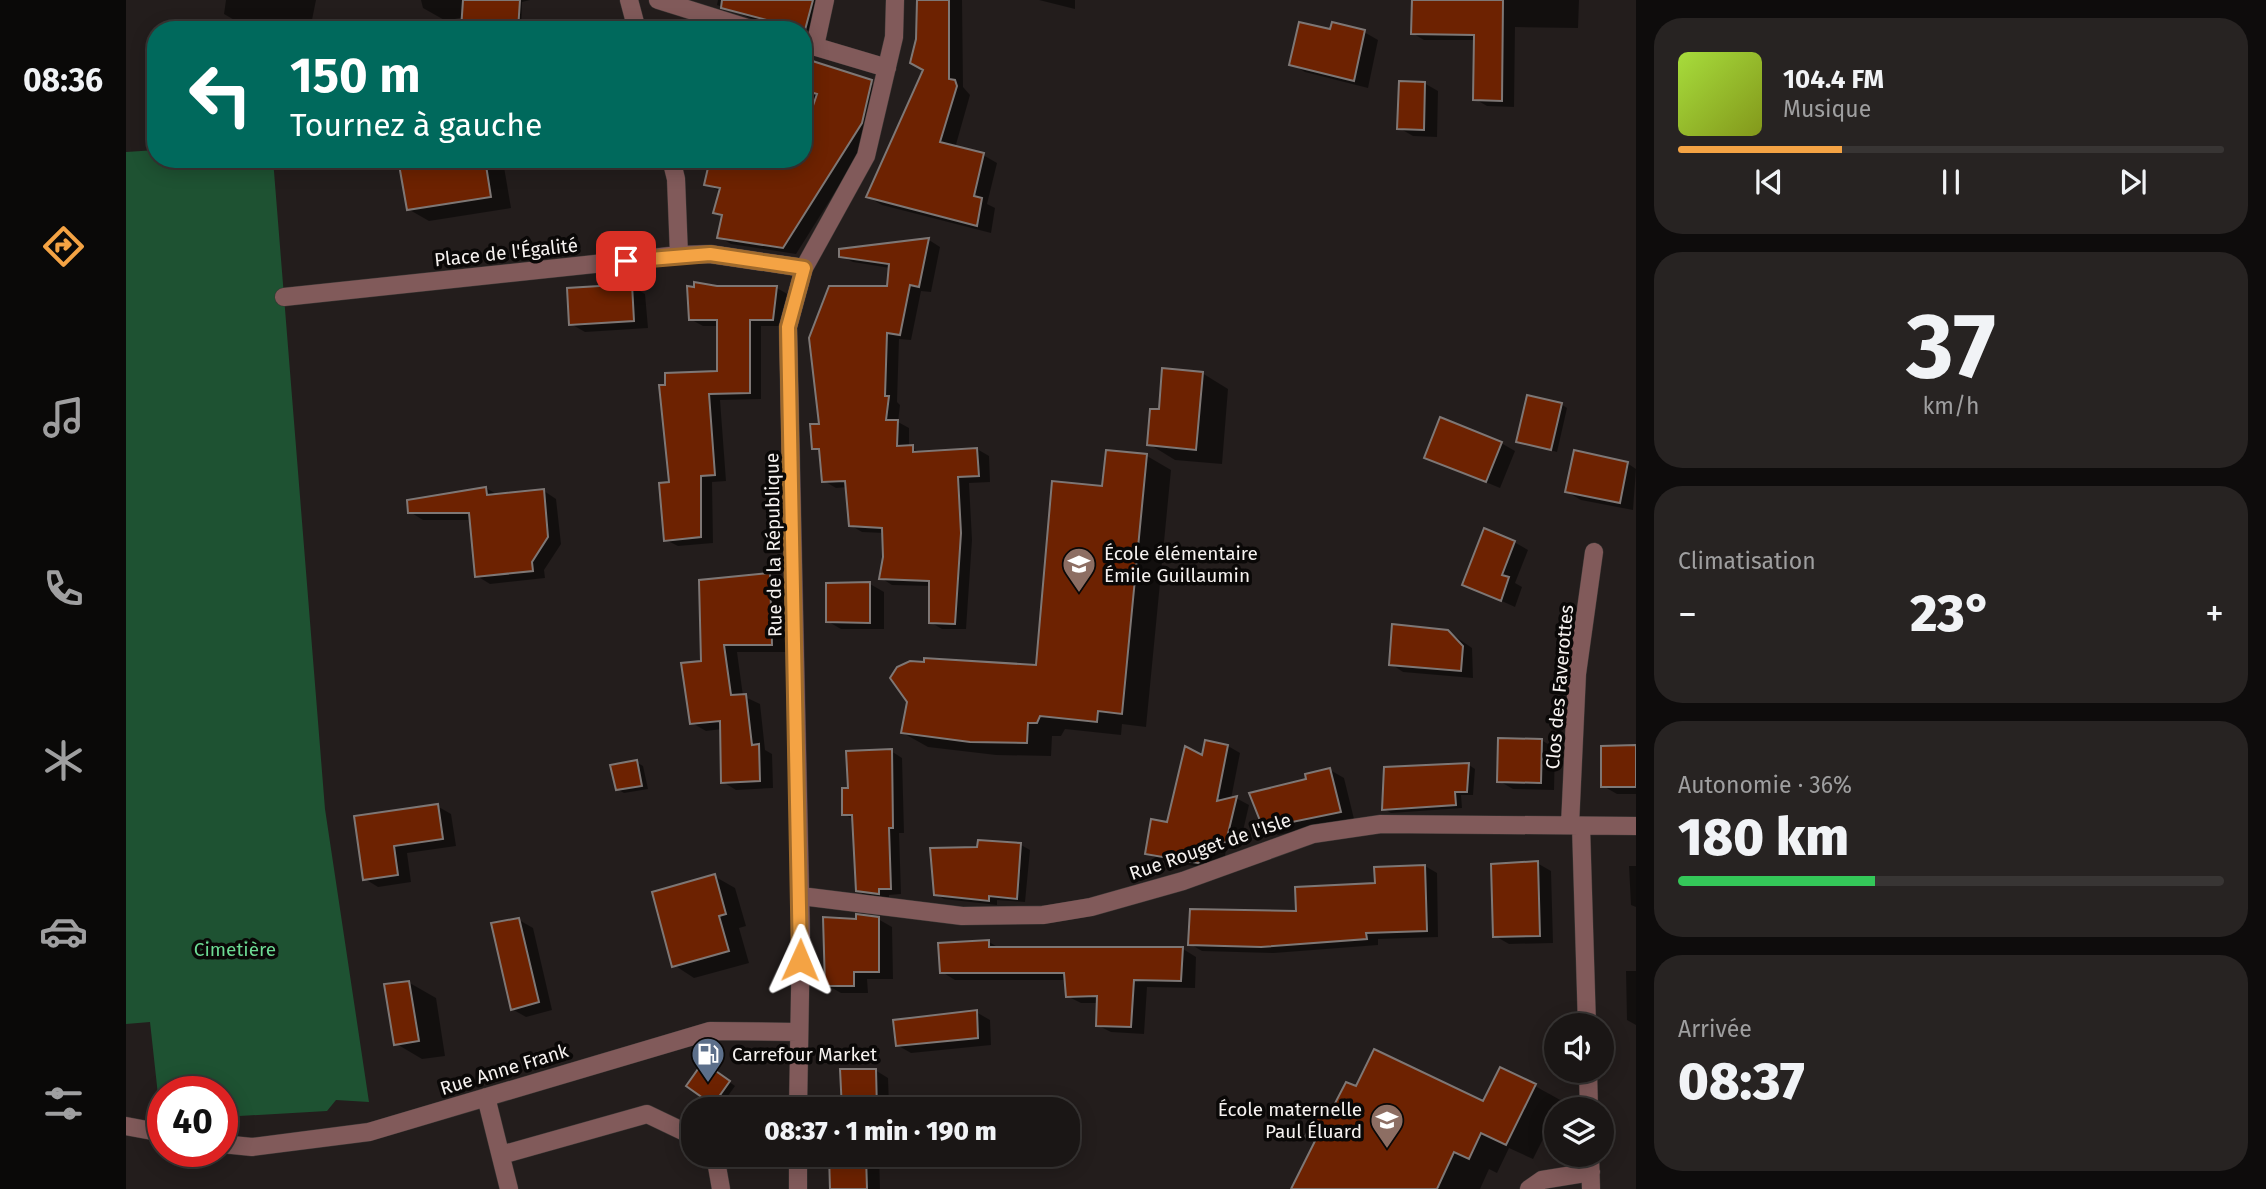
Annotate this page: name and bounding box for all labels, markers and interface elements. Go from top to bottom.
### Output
text: 150 m [290,46,421,105]
icon: left [175,49,266,140]
text: 08:36 [23,61,103,99]
text: 104.4 FM [1783,64,1884,95]
text: Musique [1783,95,1871,123]
text: Tournez à gauche [290,106,542,144]
icon: previous [1750,163,1788,201]
icon: pause [1932,163,1970,201]
icon: next [2114,163,2152,201]
icon: directions [39,222,88,271]
pin [596,231,656,291]
street label: Place de l'Égalité [433,234,579,271]
icon: arrive [607,242,645,280]
text: 37 [1906,292,1996,401]
text: km/h [1923,392,1979,420]
icon: music [39,393,88,442]
street label: Rue de la République [760,453,787,637]
place label: École élémentaire Émile Guillaumin [1104,542,1258,587]
school or university icon: École élémentaire Émile Guillaumin [1060,545,1098,594]
text: Climatisation [1678,547,1816,575]
icon: phone [39,564,88,613]
text: 23° [1910,582,1992,645]
text: − [1678,591,1697,637]
text: + [2205,591,2224,637]
street label: Clos des Faverottes [1541,604,1578,770]
icon: climate [39,736,88,785]
text: Autonomie · 36% [1678,771,1852,799]
text: 180 km [1678,806,1849,869]
street label: Rue Rouget de l'Isle [1126,808,1294,885]
icon: car [39,907,88,956]
position arrow [763,923,837,997]
park label: Cimetière [194,938,276,961]
map controls [1544,1013,1614,1167]
button: sound [1544,1013,1614,1083]
text: Arrivée [1678,1015,1752,1043]
fuel station icon: Carrefour Market [689,1035,727,1084]
street label: Rue Anne Frank [437,1039,571,1100]
place label: Carrefour Market [732,1043,877,1066]
text: 08:37 [1678,1050,1805,1113]
speed limit sign: 40 [147,1076,238,1167]
icon: filters [39,1079,88,1128]
button: layers [1544,1097,1614,1167]
place label: École maternelle Paul Éluard [1218,1098,1362,1143]
school or university icon: École maternelle Paul Éluard [1368,1101,1406,1150]
text: 08:37 · 1 min · 190 m [764,1116,997,1147]

